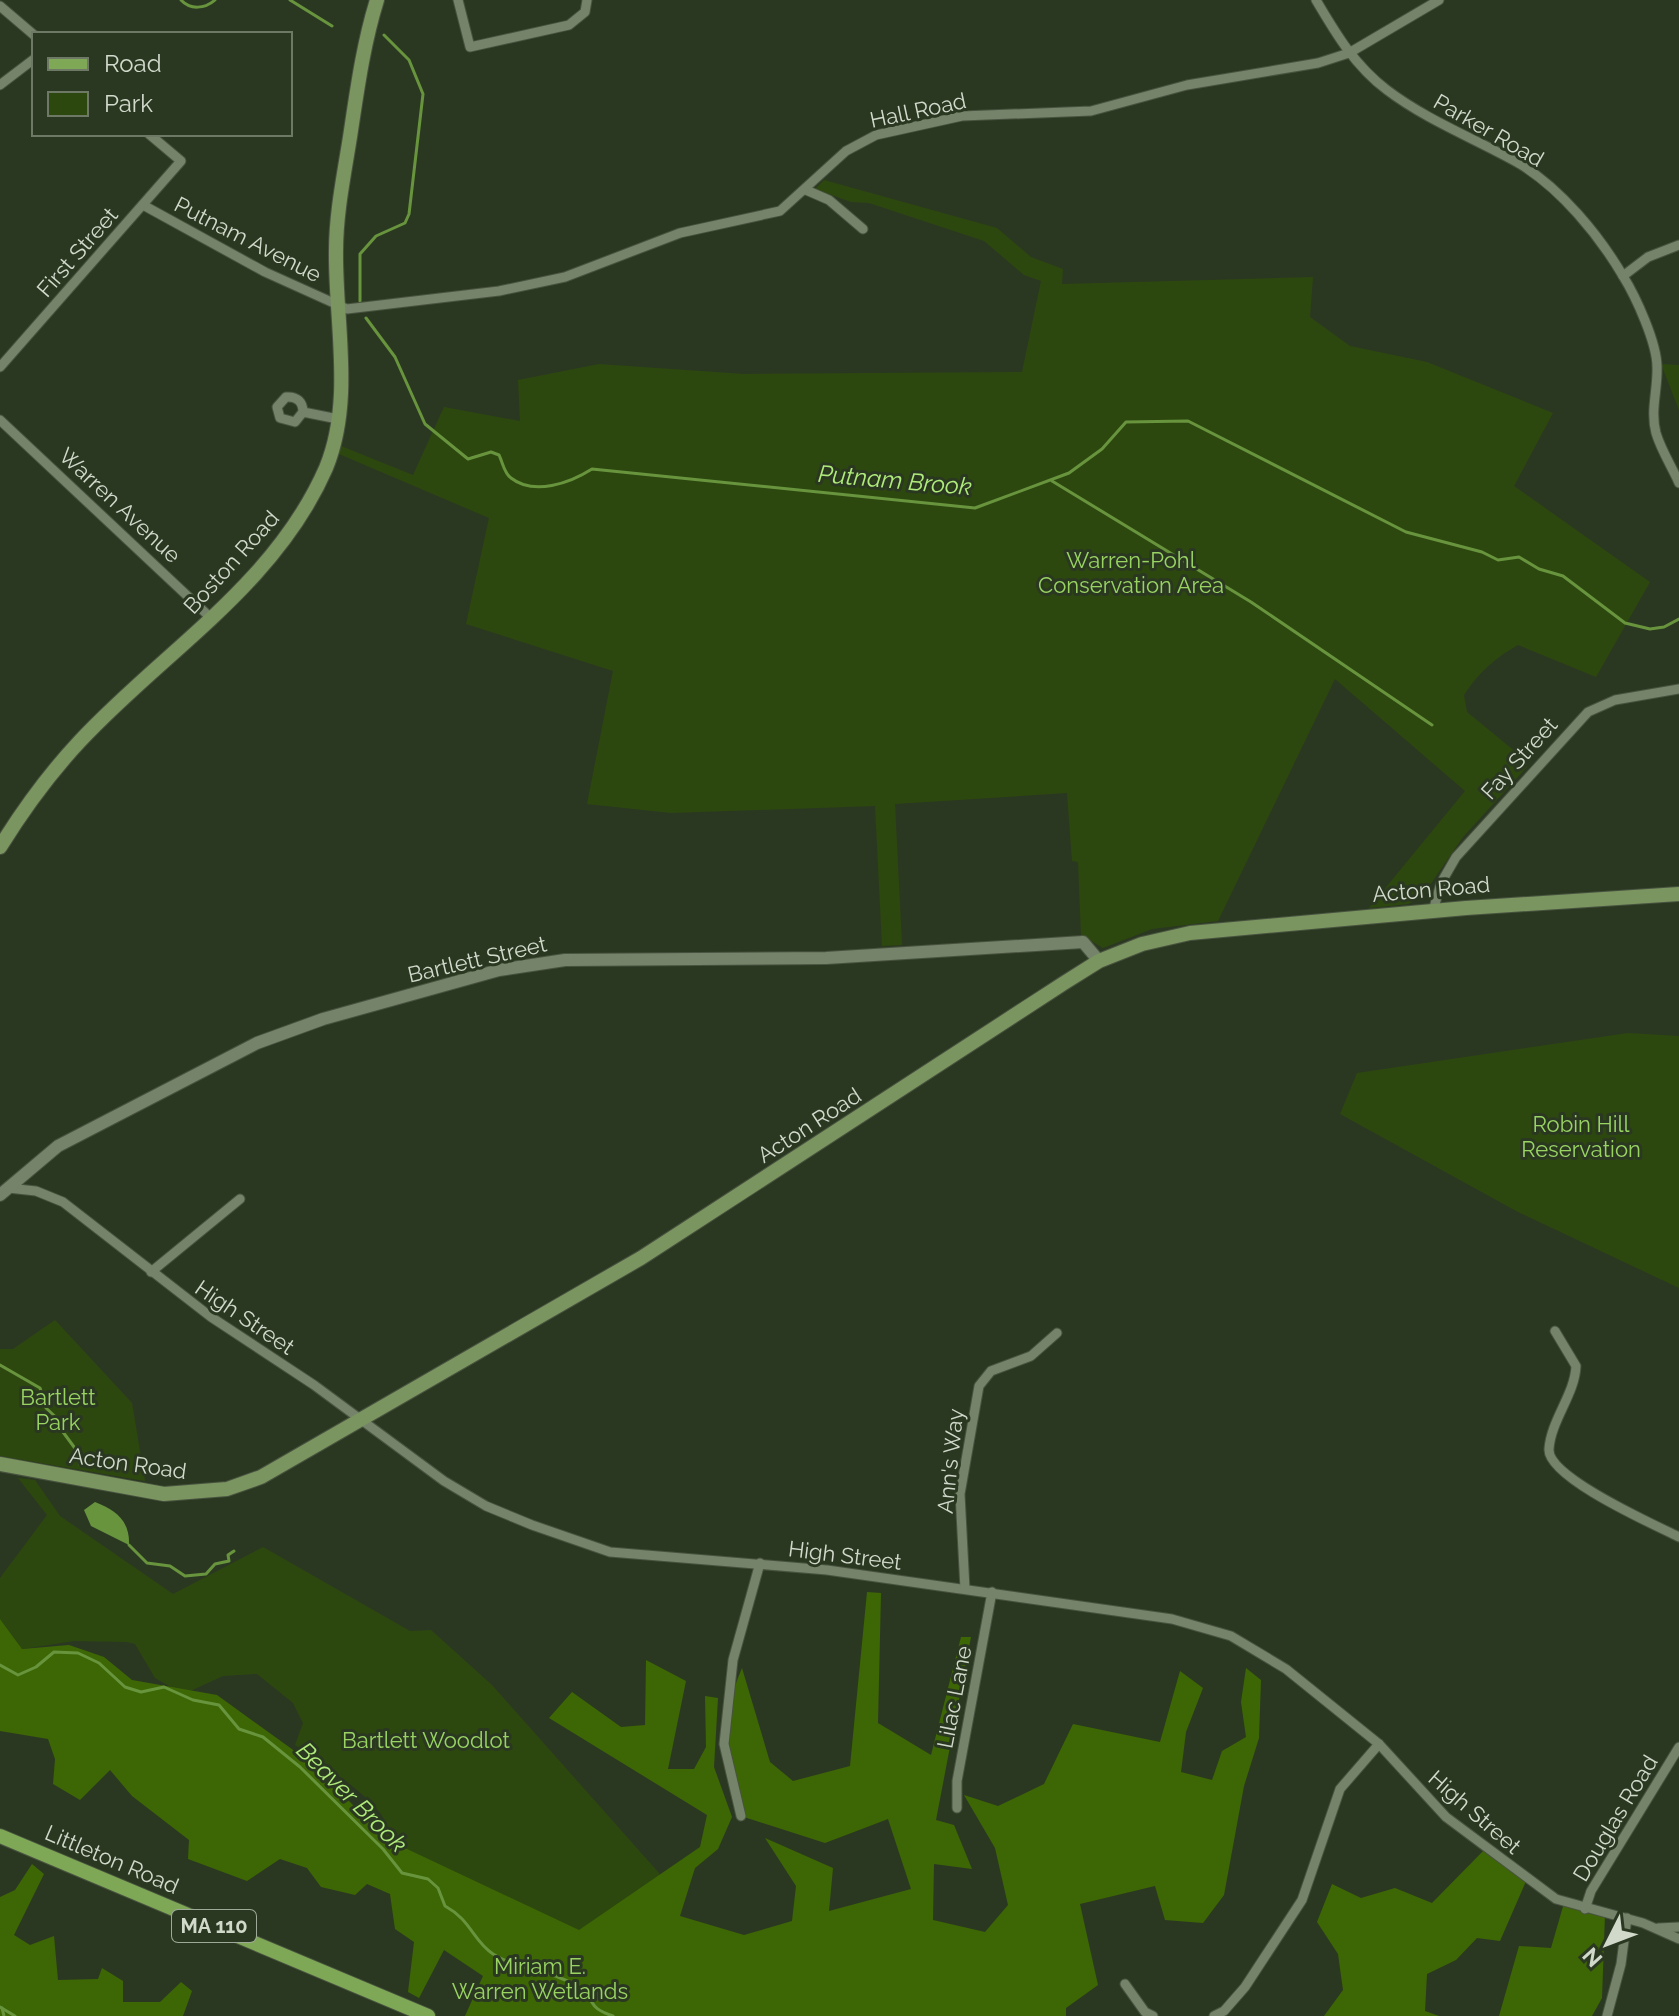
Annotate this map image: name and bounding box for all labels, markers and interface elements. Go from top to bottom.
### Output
legend [32,32,292,136]
text: Road [104,49,162,78]
street label: Hall Road [867,87,969,133]
street label: Parker Road [1429,88,1549,172]
text: Park [104,89,153,118]
street label: Putnam Avenue [170,191,326,287]
street label: First Street [31,201,123,302]
street label: Warren Avenue [54,442,186,568]
water label: Putnam Brook [817,459,973,501]
street label: Boston Road [178,505,284,619]
park label: Warren-Pohl Conservation Area [1038,547,1224,598]
street label: Fay Street [1476,711,1563,804]
street label: Acton Road [1371,871,1491,907]
street label: Bartlett Street [405,930,550,988]
street label: Acton Road [752,1082,866,1168]
park label: Robin Hill Reservation [1521,1111,1641,1162]
street label: High Street [190,1274,300,1360]
park label: Bartlett Park [20,1384,96,1435]
street label: Ann's Way [932,1407,968,1515]
street label: Acton Road [68,1442,188,1484]
street label: High Street [787,1535,904,1575]
street label: Lilac Lane [931,1643,977,1750]
park label: Bartlett Woodlot [342,1727,511,1753]
water label: Beaver Brook [291,1736,413,1858]
street label: Douglas Road [1567,1750,1663,1886]
street label: High Street [1423,1765,1527,1860]
street label: Littleton Road [41,1819,183,1899]
north arrow [1567,1904,1647,1984]
road number: MA 110 [172,1910,256,1942]
text: N [1577,1942,1607,1972]
park label: Miriam E. Warren Wetlands [452,1953,628,2004]

